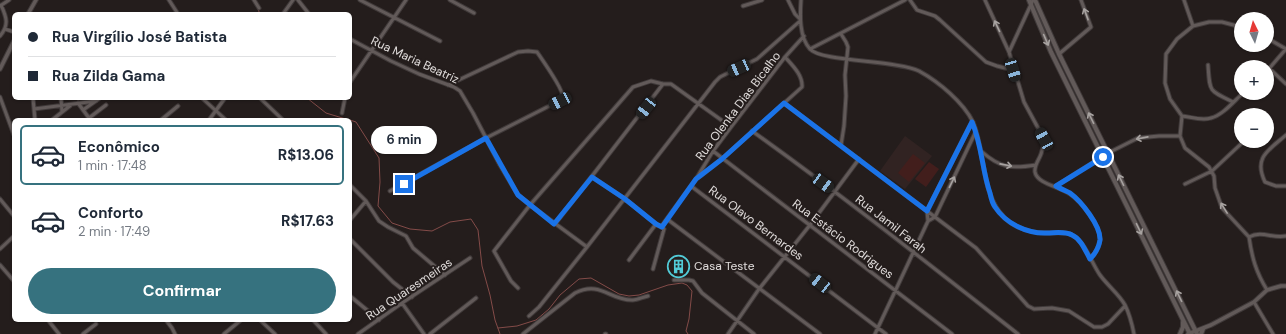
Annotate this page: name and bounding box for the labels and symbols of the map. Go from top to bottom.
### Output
one-way arrow [1082,7,1089,20]
north arrow [1234,12,1274,52]
one-way arrow [993,20,1000,32]
street label: Rua Maria Beatriz [368,33,462,87]
one-way arrow [1043,34,1050,46]
street label: Rua Olenka Dias Bicalho [692,48,784,164]
car [1004,57,1022,83]
car [726,58,752,78]
car [547,90,573,112]
car [634,95,658,121]
one-way arrow [1087,112,1094,124]
callout: 6 min [371,126,437,154]
car [1033,126,1055,152]
one-way arrow [1136,134,1149,142]
route start [1094,148,1112,166]
one-way arrow [999,162,1012,170]
car [810,171,836,195]
one-way arrow [1117,174,1124,186]
route end [395,175,413,193]
one-way arrow [949,176,956,188]
street label: Rua Olavo Bernardes [705,182,807,264]
street label: Rua Jamil Farah [852,191,930,257]
street label: Rua Estácio Rodrigues [789,196,897,282]
one-way arrow [1219,202,1227,214]
one-way arrow [1136,223,1143,235]
building icon: Casa Teste [665,253,691,279]
street label: Rua Quaresmeiras [363,254,455,324]
place label: Casa Teste [694,258,755,274]
car [807,271,833,295]
one-way arrow [1174,291,1182,303]

